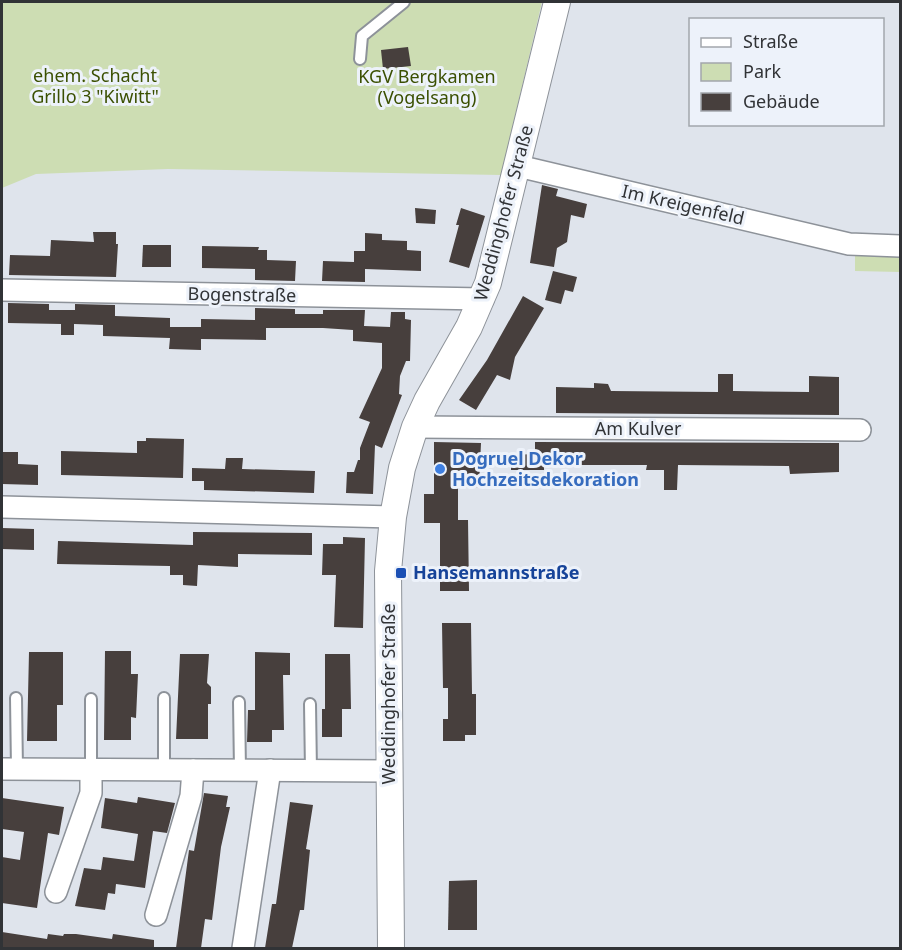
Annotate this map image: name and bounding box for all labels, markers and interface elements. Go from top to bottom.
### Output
legend [689,18,884,126]
text: Straße [743,29,798,53]
text: Park [743,59,781,83]
park label: ehem. Schacht Grillo 3 "Kiwitt" [31,63,159,108]
park label: KGV Bergkamen (Vogelsang) [358,64,496,109]
text: Gebäude [743,89,820,113]
street label: Weddinghofer Straße [468,122,538,303]
street label: Im Kreigenfeld [620,178,747,230]
street label: Bogenstraße [187,281,297,307]
street label: Am Kulver [595,416,682,440]
place label: Dogruel Dekor Hochzeitsdekoration [452,446,639,491]
marker: Dogruel Dekor Hochzeitsdekoration [433,462,447,476]
place label: Hansemannstraße [413,560,580,584]
marker: Hansemannstraße [394,566,408,580]
street label: Weddinghofer Straße [376,603,400,785]

